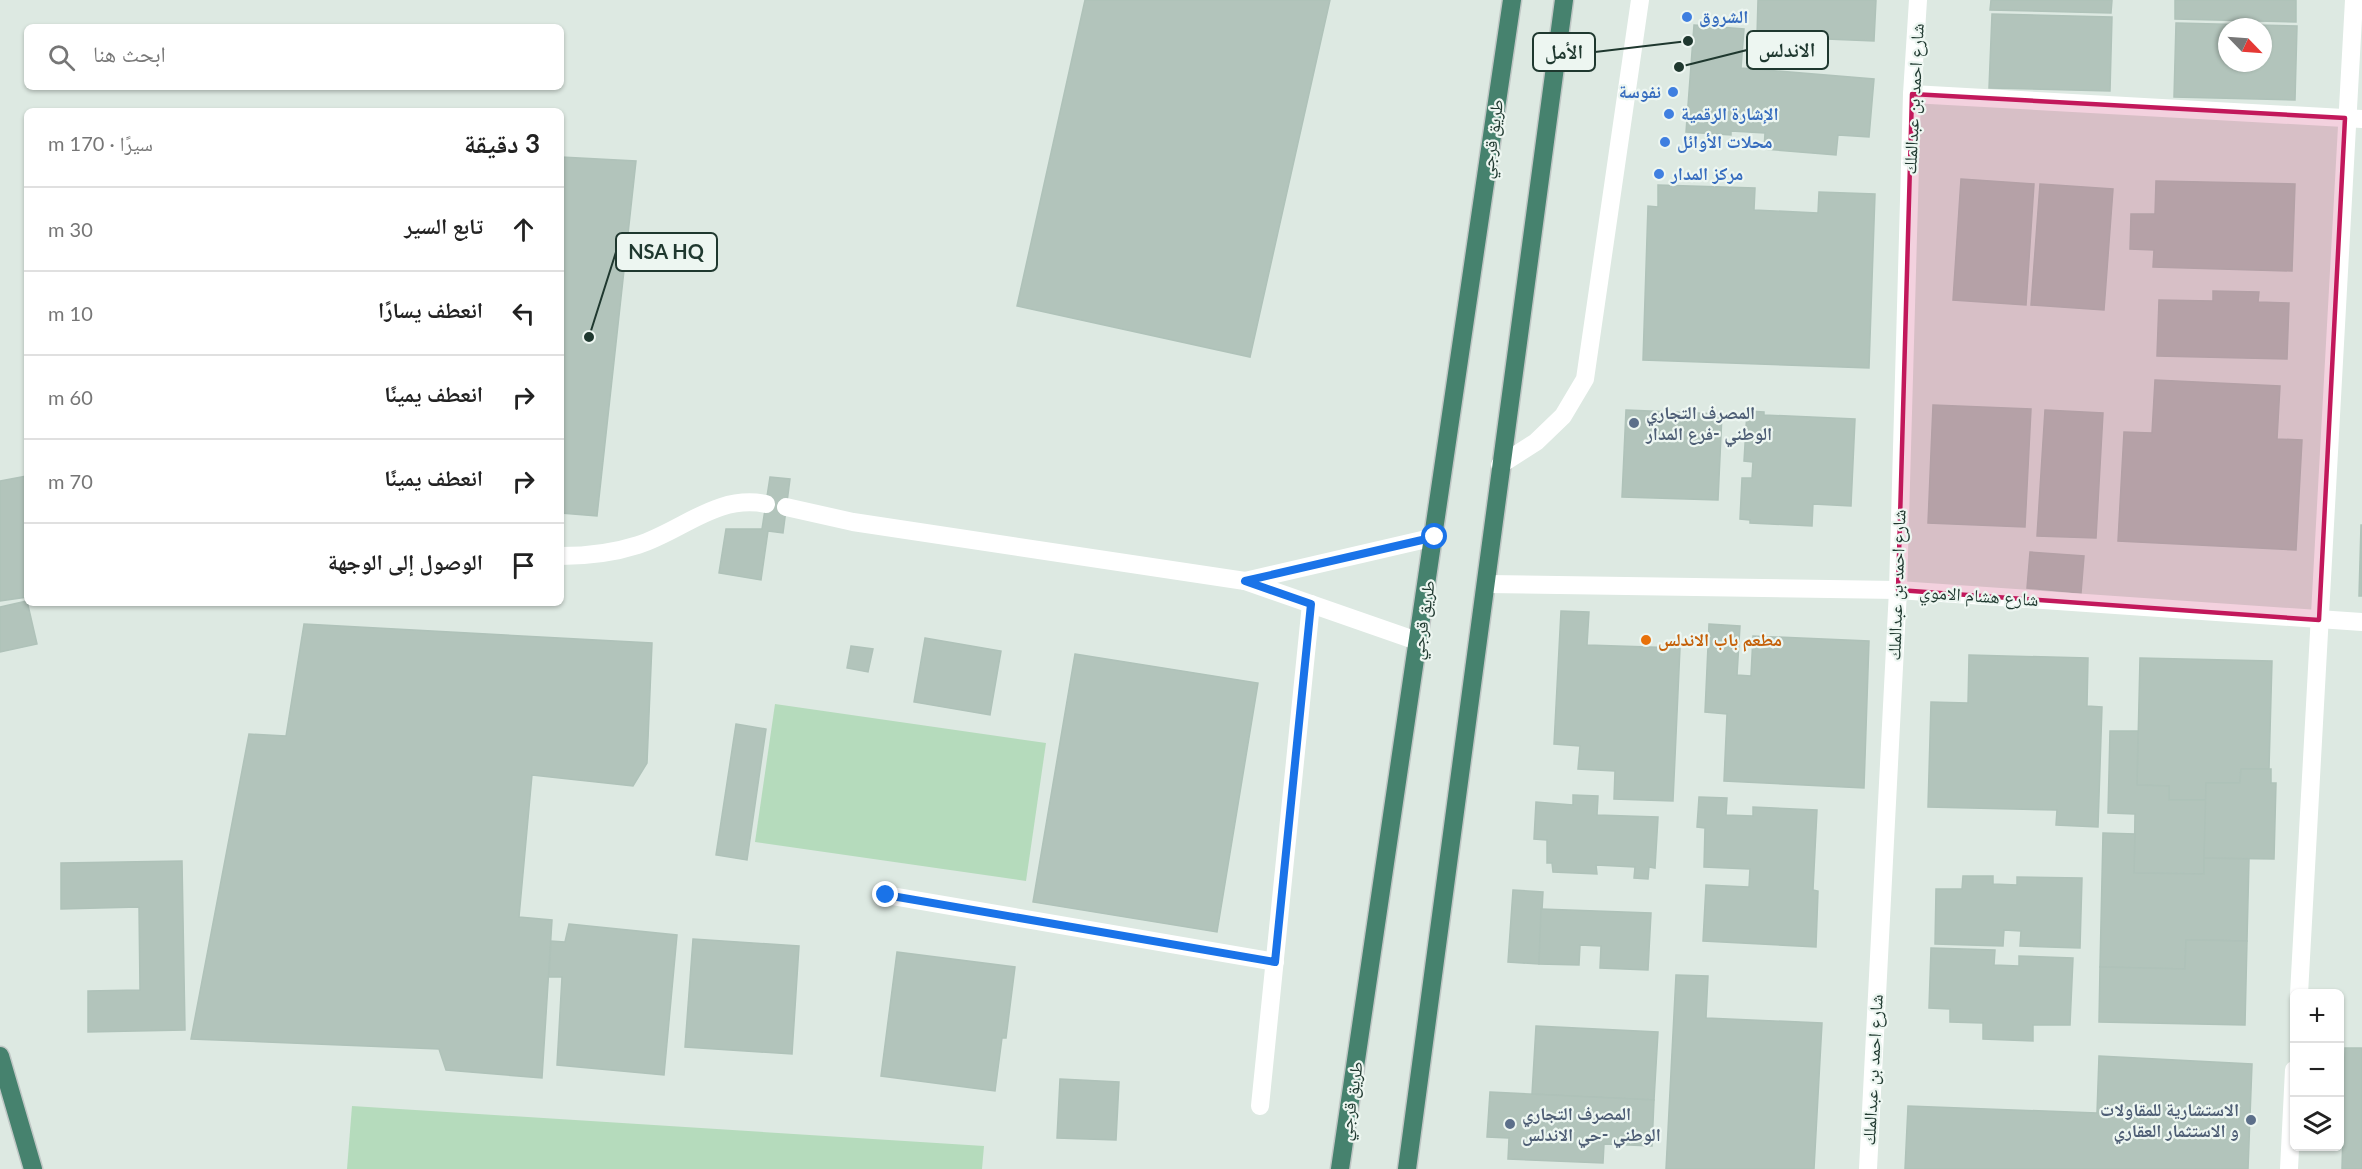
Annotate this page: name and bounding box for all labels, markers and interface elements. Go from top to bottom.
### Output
place label: الشروق [1699,5,1748,28]
marker: الشروق [1680,10,1694,24]
north arrow [2218,18,2272,72]
street label: شارع احمد بن عبدالملك [1898,23,1929,175]
search box [24,24,564,90]
callout: الاندلس [1747,31,1828,69]
callout: الأمل [1533,33,1595,71]
text: الاندلس [1759,37,1815,63]
text: الأمل [1545,39,1583,65]
text: ابحث هنا [93,40,166,67]
icon: search [45,41,78,74]
place label: نفوسة [1619,80,1661,102]
marker: نفوسة [1666,85,1680,99]
street label: طريق قرجي [1475,98,1512,181]
place label: الإشارة الرقمية [1681,102,1779,124]
marker: الإشارة الرقمية [1662,107,1676,121]
text: 3 دقيقة [464,127,540,159]
place label: محلات الأوائل [1677,130,1773,153]
text: سيرًا · 170 m [48,131,153,155]
marker: محلات الأوائل [1658,135,1672,149]
place label: مركز المدار [1670,162,1743,184]
marker: مركز المدار [1652,167,1666,181]
text: تابع السير [404,212,483,239]
icon: ahead [507,213,540,246]
text: 30 m [48,217,93,241]
callout: NSA HQ [616,233,717,271]
text: NSA HQ [628,239,705,263]
text: انعطف يسارًا [378,296,483,323]
icon: left [507,297,540,330]
text: 10 m [48,301,93,325]
text: انعطف يمينًا [384,380,483,407]
icon: right [507,381,540,414]
text: 60 m [48,385,93,409]
place label: المصرف التجاري الوطني -فرع المدار [1645,401,1772,448]
marker: المصرف التجاري الوطني -فرع المدار [1627,416,1641,430]
text: انعطف يمينًا [384,464,483,491]
icon: right [507,465,540,498]
text: 70 m [48,469,93,493]
street label: شارع احمد بن عبدالملك [1882,509,1911,661]
route start [1421,523,1447,549]
text: الوصول إلى الوجهة [328,548,483,575]
icon: arrive [507,549,540,582]
street label: طريق قرجي [1405,579,1444,662]
street label: شارع هشام الاموي [1919,580,2039,615]
place label: مطعم باب الاندلس [1658,628,1782,652]
marker: مطعم باب الاندلس [1639,633,1653,647]
route end [872,881,898,907]
map controls [2290,989,2344,1151]
button: + [2290,989,2344,1043]
street label: شارع احمد بن عبدالملك [1857,994,1888,1146]
button: − [2290,1043,2344,1097]
street label: طريق قرجي [1333,1060,1372,1143]
button: layers [2290,1097,2344,1151]
place label: الاستشارية للمقاولات و الاستثمار العقاري [2100,1098,2239,1145]
place label: المصرف التجاري الوطني -حي الاندلس [1522,1102,1661,1149]
marker: الاستشارية للمقاولات و الاستثمار العقاري [2244,1113,2258,1127]
marker: المصرف التجاري الوطني -حي الاندلس [1503,1117,1517,1131]

